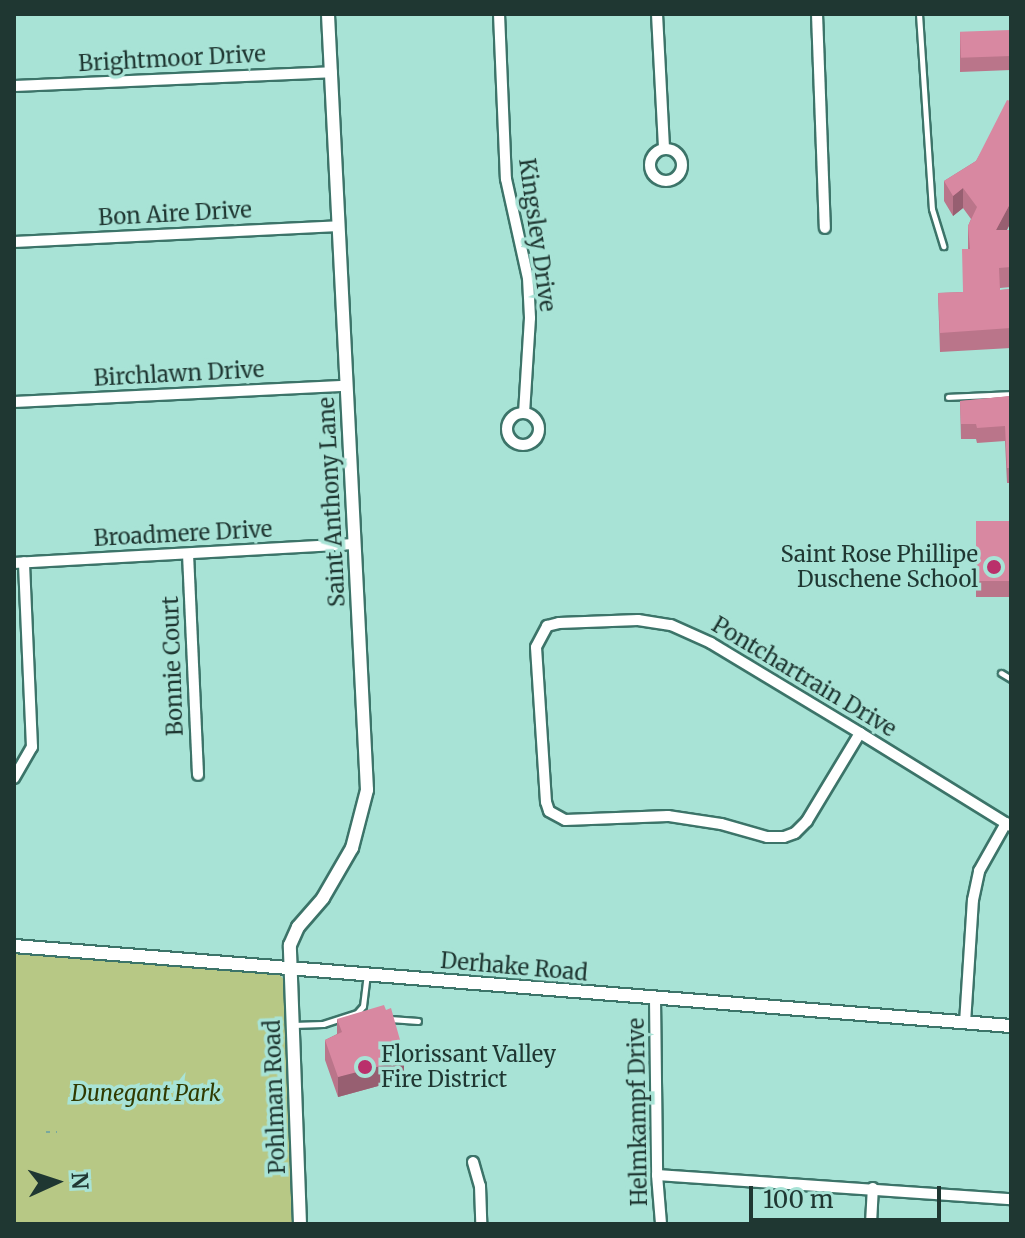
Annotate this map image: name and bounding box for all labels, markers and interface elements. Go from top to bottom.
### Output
street label: Brightmoor Drive [78,41,266,77]
street label: Kingsley Drive [513,157,561,313]
street label: Bon Aire Drive [98,197,252,231]
street label: Birchlawn Drive [93,356,265,392]
street label: Saint Anthony Lane [313,396,351,608]
street label: Broadmere Drive [93,516,273,552]
place label: Saint Rose Phillipe Duschene School [781,541,978,592]
marker: Saint Rose Phillipe Duschene School [985,558,1003,576]
street label: Bonnie Court [157,596,189,736]
street label: Pontchartrain Drive [707,612,901,742]
street label: Derhake Road [439,947,589,987]
street label: Helmkampf Drive [623,1017,653,1207]
street label: Pohlman Road [259,1019,291,1175]
place label: Florissant Valley Fire District [381,1041,556,1092]
marker: Florissant Valley Fire District [356,1058,374,1076]
park label: Dunegant Park [71,1081,221,1107]
north arrow [16,1142,96,1222]
scale bar [753,1170,945,1220]
text: N [66,1171,94,1190]
text: 100 m [763,1184,833,1215]

